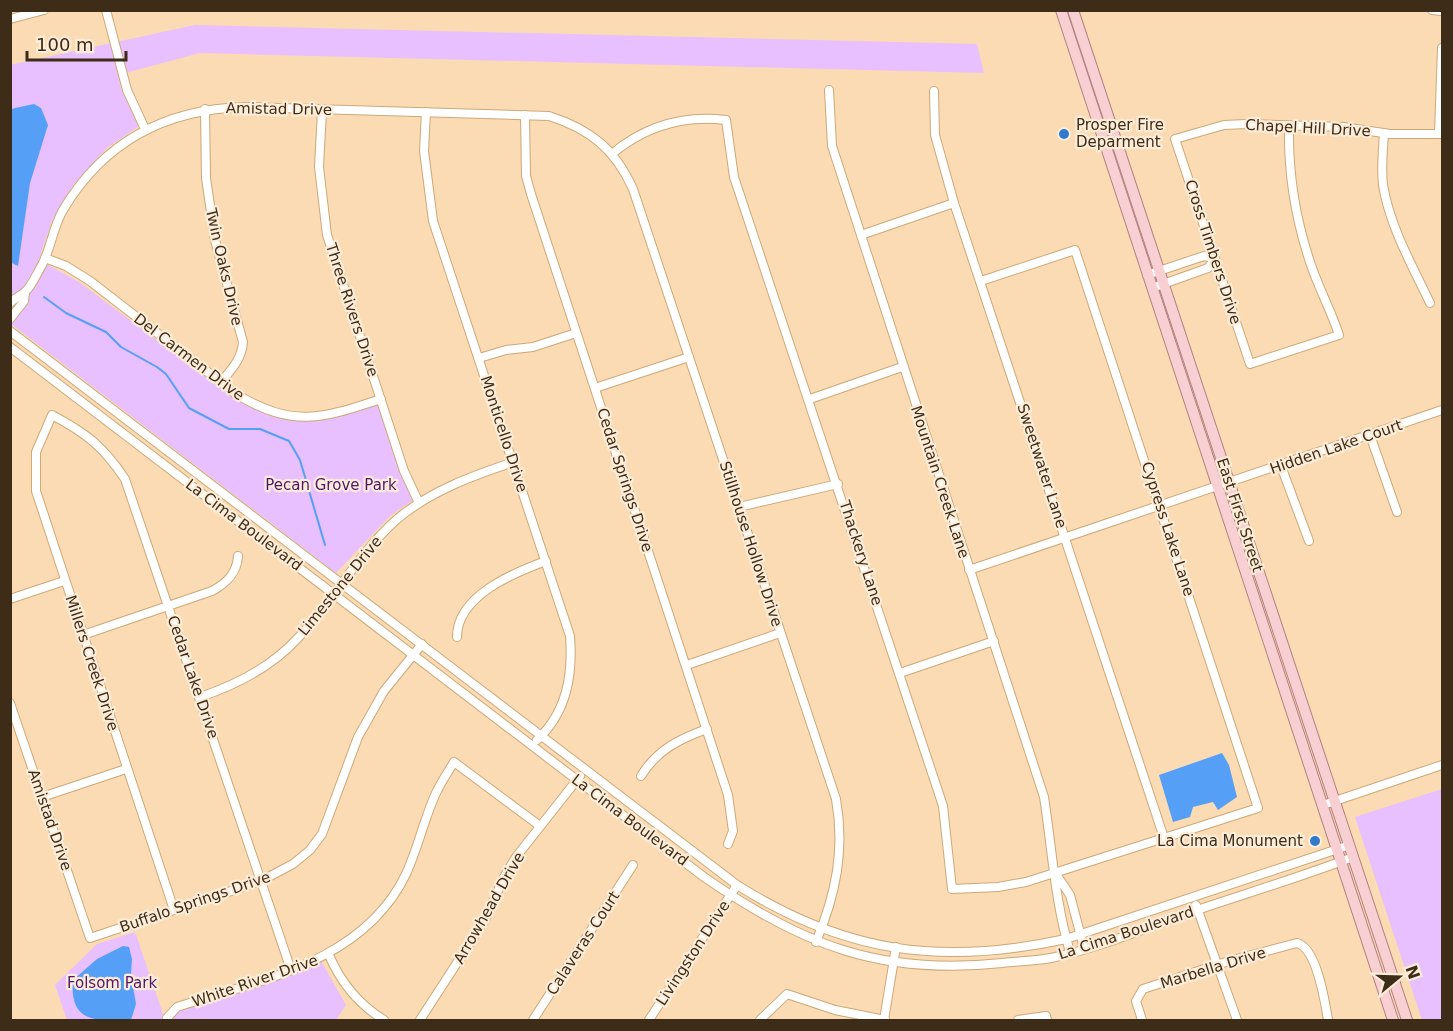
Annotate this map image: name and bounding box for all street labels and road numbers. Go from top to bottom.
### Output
street label: Amistad Drive [226,99,332,119]
street label: Chapel Hill Drive [1245,116,1371,140]
street label: Cross Timbers Drive [1181,177,1245,327]
street label: Twin Oaks Drive [202,206,246,327]
street label: Three Rivers Drive [322,240,382,379]
street label: Del Carmen Drive [130,310,248,404]
street label: Monticello Drive [477,373,531,495]
street label: Sweetwater Lane [1013,401,1071,531]
street label: Mountain Creek Lane [907,404,973,560]
street label: Cedar Springs Drive [593,406,657,554]
street label: Hidden Lake Court [1267,416,1405,478]
street label: East First Street [1213,456,1267,574]
street label: Stillhouse Hollow Drive [716,459,786,629]
street label: Cypress Lake Lane [1138,459,1198,599]
street label: La Cima Boulevard [182,475,306,575]
street label: Thackery Lane [835,497,886,608]
street label: Limestone Drive [294,533,386,639]
street label: Millers Creek Drive [62,593,122,733]
street label: Cedar Lake Drive [163,613,223,741]
street label: Amistad Drive [24,767,76,873]
street label: La Cima Boulevard [568,770,692,870]
street label: Arrowhead Drive [450,849,528,967]
street label: Buffalo Springs Drive [117,868,273,936]
street label: Calaveras Court [543,888,623,998]
street label: Livingston Drive [652,897,734,1009]
street label: La Cima Boulevard [1056,903,1196,963]
street label: Marbella Drive [1158,943,1268,993]
street label: White River Drive [190,951,320,1011]

